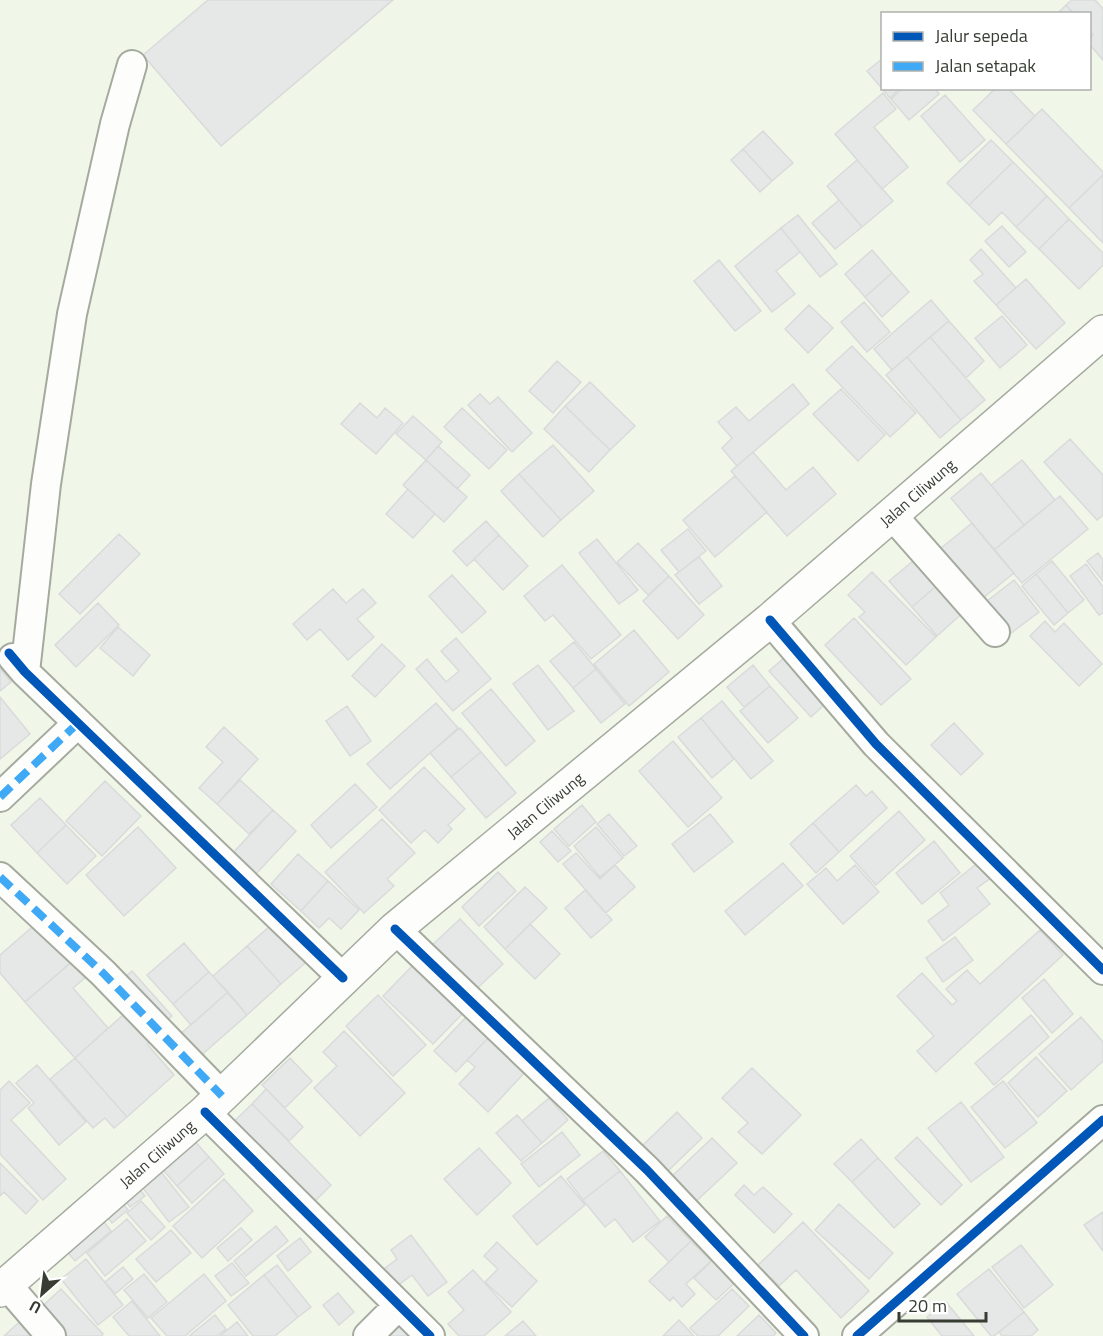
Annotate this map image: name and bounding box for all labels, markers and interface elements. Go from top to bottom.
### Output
legend [881,12,1091,90]
text: Jalur sepeda [935,22,1028,49]
text: Jalan setapak [935,52,1036,79]
street label: Jalan Ciliwung [874,453,961,532]
street label: Jalan Ciliwung [502,766,589,844]
street label: Jalan Ciliwung [114,1114,200,1193]
north arrow [12,1264,72,1324]
scale bar [899,1285,986,1323]
text: 20 m [908,1292,947,1319]
text: U [25,1294,45,1320]

